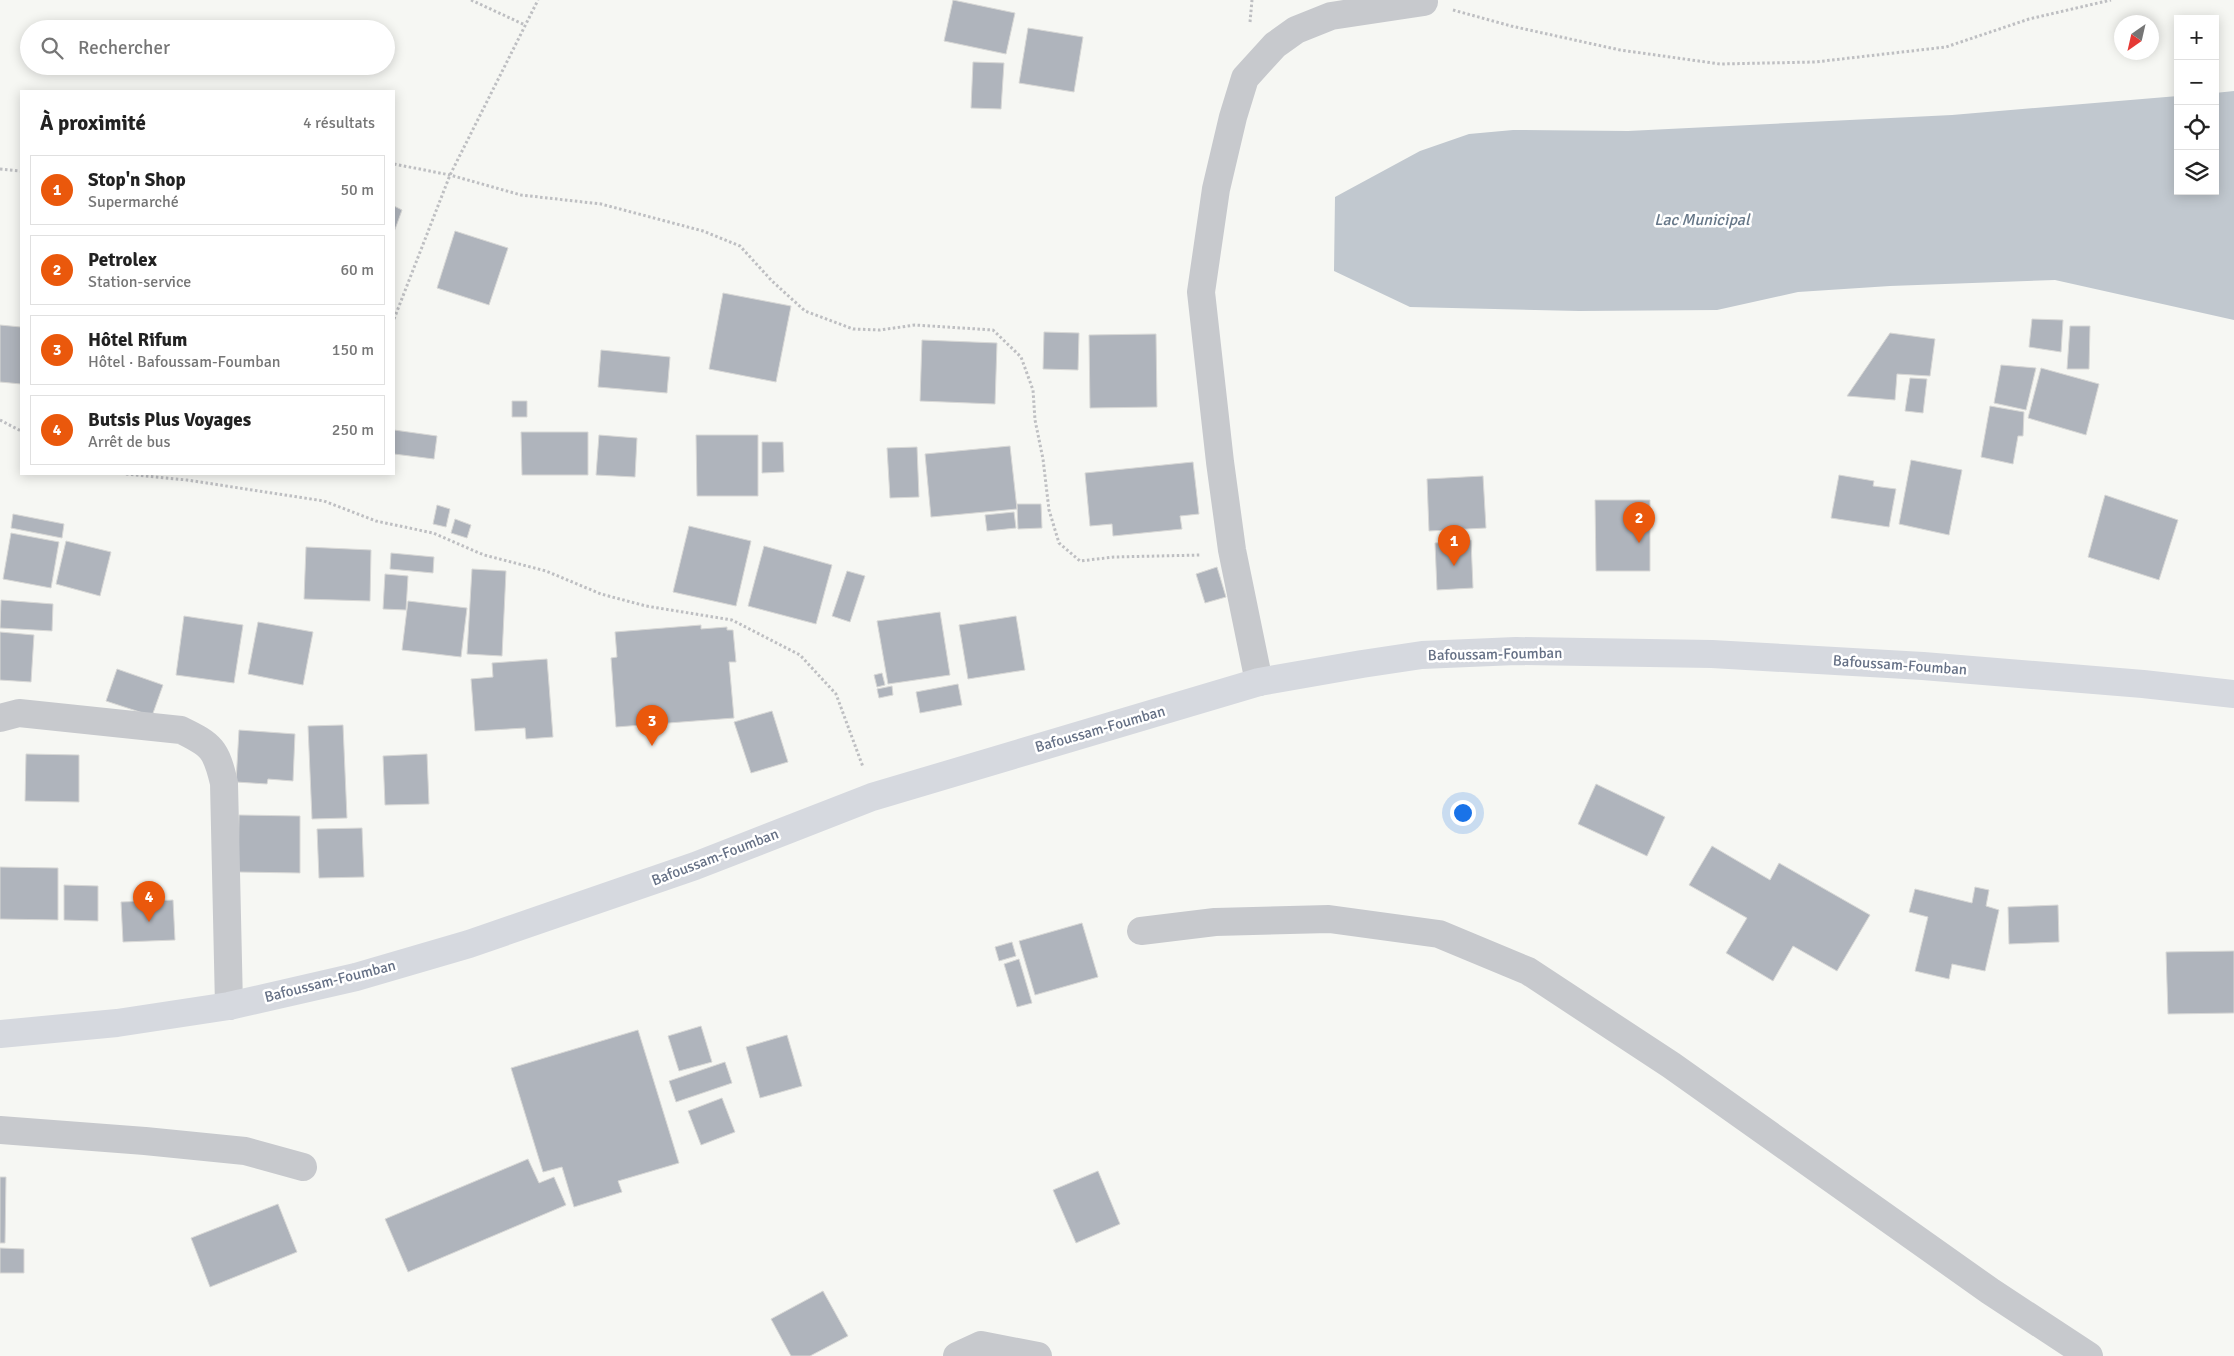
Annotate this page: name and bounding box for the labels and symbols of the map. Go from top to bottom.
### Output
north arrow [2114,15,2159,60]
water label: Lac Municipal [1654,210,1751,230]
pin: 2 [1623,502,1655,543]
pin: 1 [1438,525,1470,566]
street label: Bafoussam-Foumban [1428,644,1562,664]
street label: Bafoussam-Foumban [1832,651,1968,679]
street label: Bafoussam-Foumban [1033,702,1167,756]
pin: 3 [636,705,668,746]
your location [1450,800,1476,826]
street label: Bafoussam-Foumban [649,824,781,890]
pin: 4 [133,881,165,922]
street label: Bafoussam-Foumban [263,956,397,1006]

